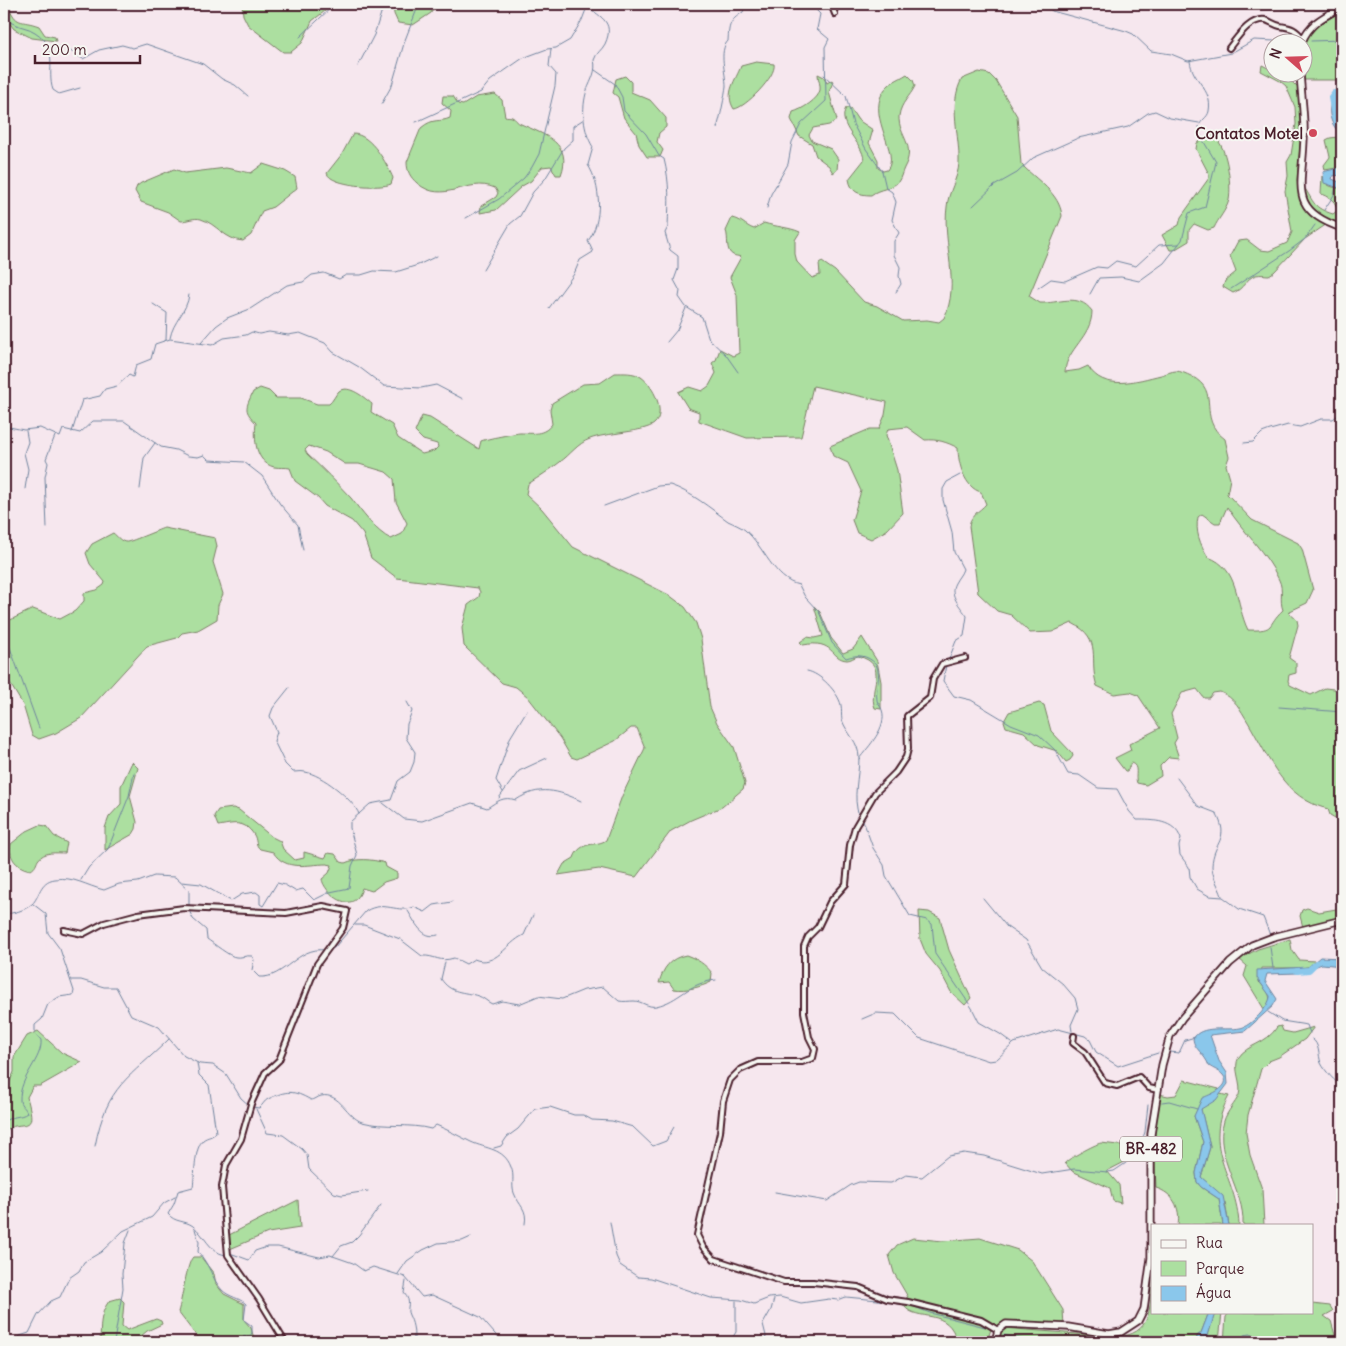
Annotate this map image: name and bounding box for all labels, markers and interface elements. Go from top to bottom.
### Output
scale bar [35,32,140,64]
north arrow [1264,32,1314,82]
text: 200 m [42,40,87,59]
text: N [1266,46,1286,61]
place label: Contatos Motel [1195,123,1303,143]
marker: Contatos Motel [1307,127,1319,139]
road number: BR-482 [1120,1136,1182,1162]
legend [1151,1224,1314,1314]
text: Rua [1196,1233,1223,1252]
text: Parque [1196,1259,1244,1278]
text: Água [1196,1283,1232,1302]

